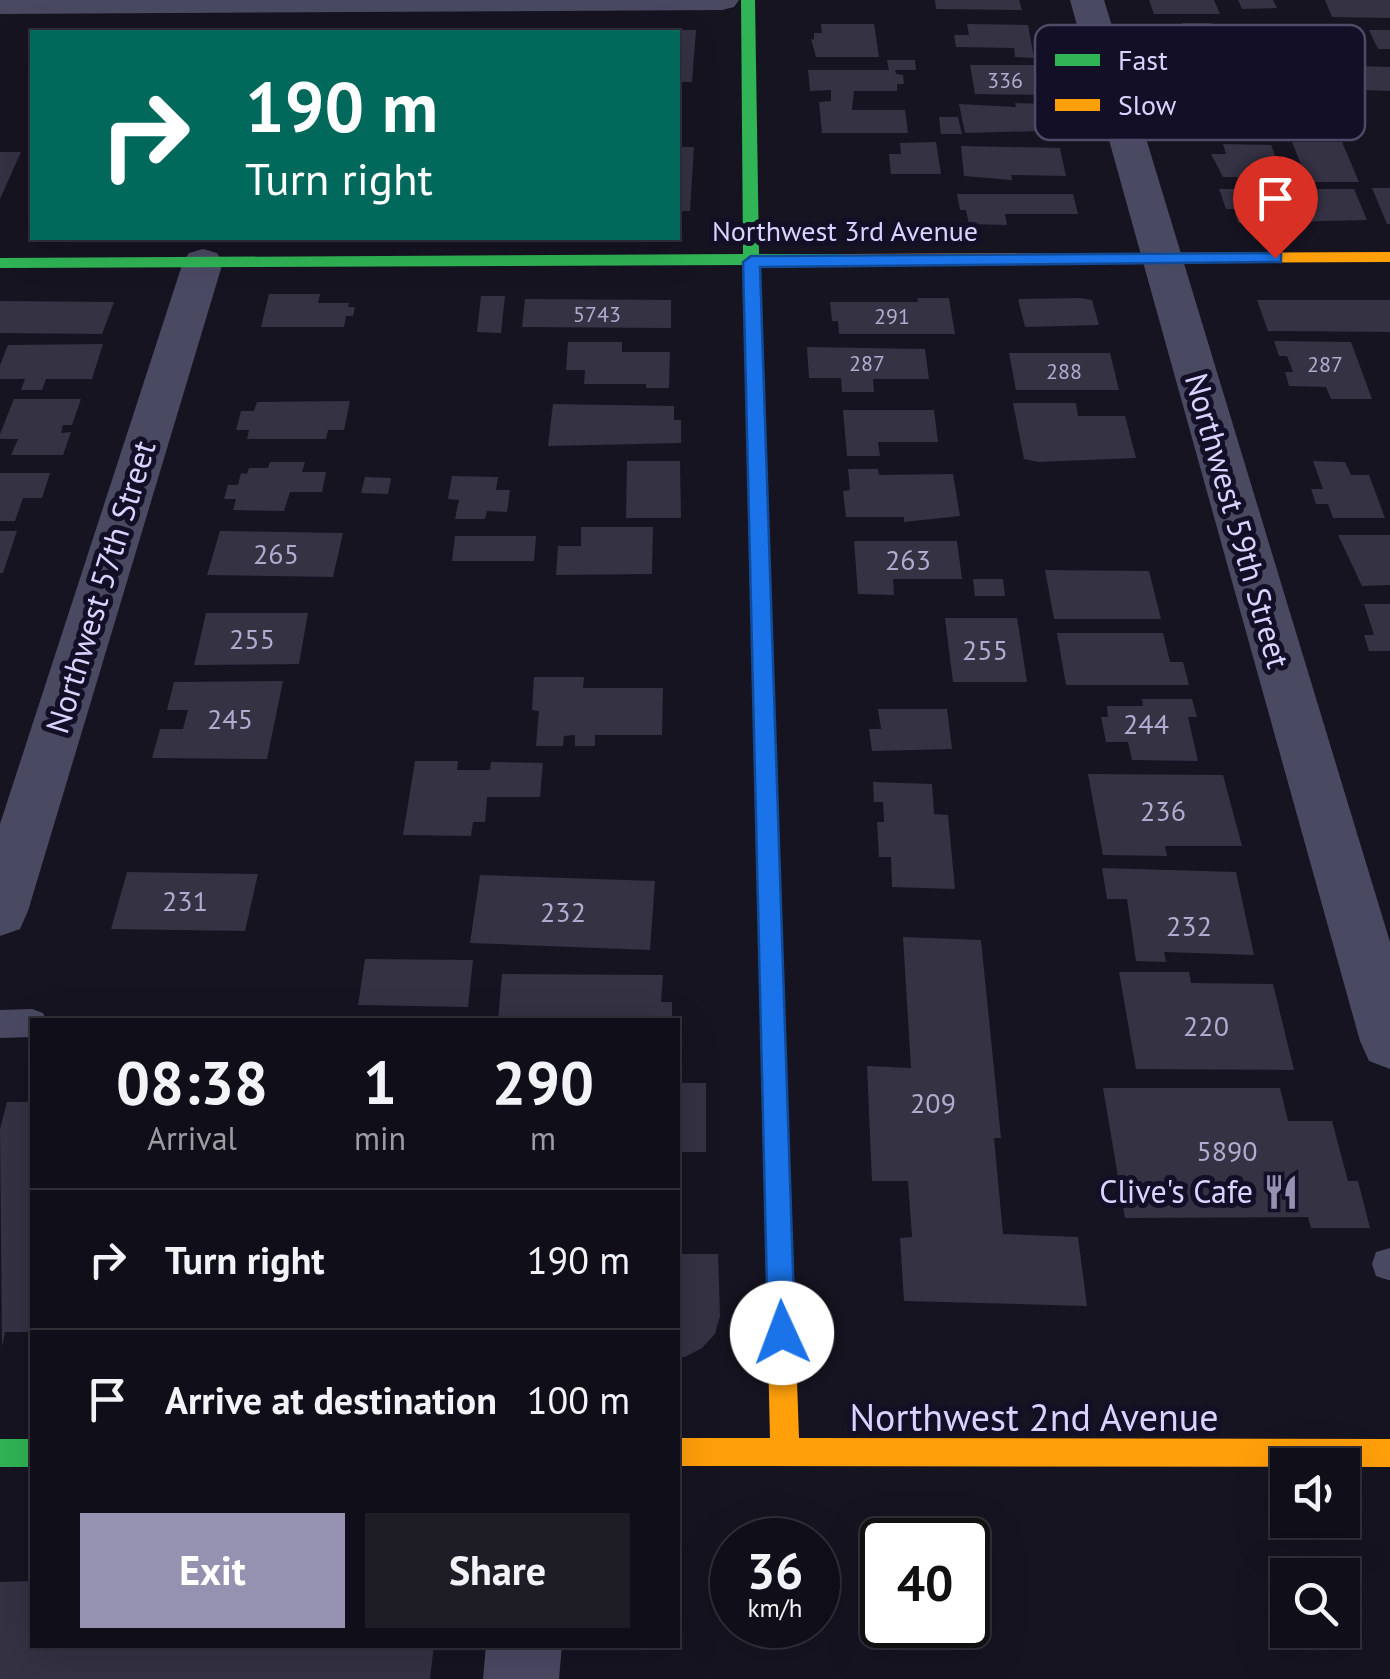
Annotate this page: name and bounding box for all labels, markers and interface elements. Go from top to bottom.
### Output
legend [1035,25,1365,140]
text: Fast [1118,41,1168,78]
text: 190 m [245,61,438,151]
house number: 336 [987,66,1023,94]
icon: right [80,70,210,200]
text: Slow [1118,86,1177,123]
text: Turn right [245,149,433,207]
pin [1233,156,1318,259]
icon: arrive [1248,171,1303,226]
street label: Northwest 3rd Avenue [712,212,978,249]
house number: 5743 [573,300,621,328]
house number: 291 [874,302,910,330]
house number: 287 [849,349,885,377]
house number: 287 [1307,350,1343,378]
house number: 288 [1046,357,1082,385]
street label: Northwest 59th Street [1176,368,1300,673]
street label: Northwest 57th Street [36,435,165,738]
house number: 265 [253,535,299,572]
house number: 263 [885,541,931,578]
house number: 255 [229,620,275,657]
house number: 255 [962,631,1008,668]
house number: 245 [207,700,253,737]
house number: 244 [1123,705,1169,742]
house number: 236 [1140,792,1186,829]
house number: 231 [162,882,208,919]
house number: 232 [540,893,586,930]
house number: 232 [1166,907,1212,944]
house number: 220 [1183,1007,1229,1044]
text: 08:38 [116,1043,268,1121]
text: 1 [363,1043,397,1121]
text: 290 [492,1043,594,1121]
house number: 209 [910,1084,956,1121]
text: Arrival [147,1117,237,1159]
text: min [354,1117,406,1159]
text: m [530,1117,556,1159]
house number: 5890 [1196,1132,1258,1169]
place label: Clive's Cafe [1099,1170,1253,1212]
restaurant icon: Clive's Cafe [1262,1173,1300,1211]
icon: right [80,1232,135,1287]
text: Turn right [165,1235,325,1284]
text: 190 m [527,1235,630,1284]
position arrow [730,1281,834,1385]
icon: arrive [80,1372,135,1427]
text: Arrive at destination [165,1375,497,1424]
text: 100 m [527,1375,630,1424]
street label: Northwest 2nd Avenue [849,1392,1219,1441]
map controls [1270,1448,1360,1648]
button: sound [1270,1448,1360,1538]
button: Exit [80,1513,345,1628]
button: Share [365,1513,630,1628]
speed limit sign: 40 [860,1518,990,1648]
text: 36 [747,1538,803,1603]
button: search [1270,1558,1360,1648]
text: km/h [748,1592,802,1624]

